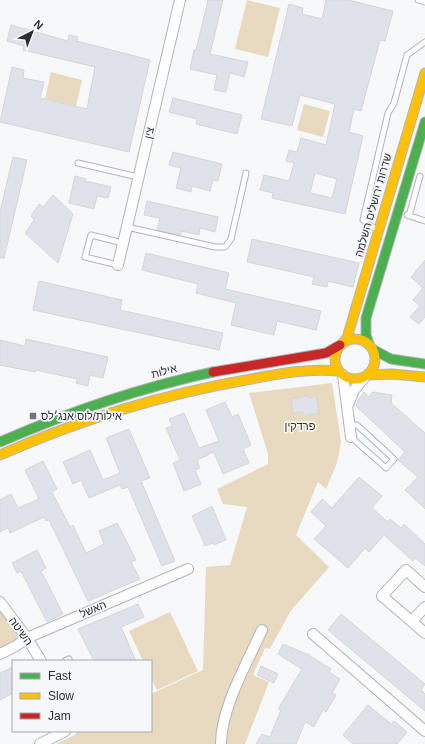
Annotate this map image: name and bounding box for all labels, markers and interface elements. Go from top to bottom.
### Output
north arrow [12,12,52,52]
text: N [32,17,46,32]
street label: צין [142,126,156,140]
street label: שדרות ירושלים השלמה [352,152,394,258]
street label: אילות [150,362,178,380]
place label: אילות/לוס אנג׳לס [41,410,122,422]
marker: אילות/לוס אנג׳לס [28,411,38,421]
park label: פרדקין [285,420,316,432]
street label: האשל [78,598,108,620]
street label: השיטה [7,615,35,647]
legend [12,660,152,732]
text: Fast [48,669,72,683]
text: Slow [48,689,74,703]
text: Jam [48,709,71,723]

